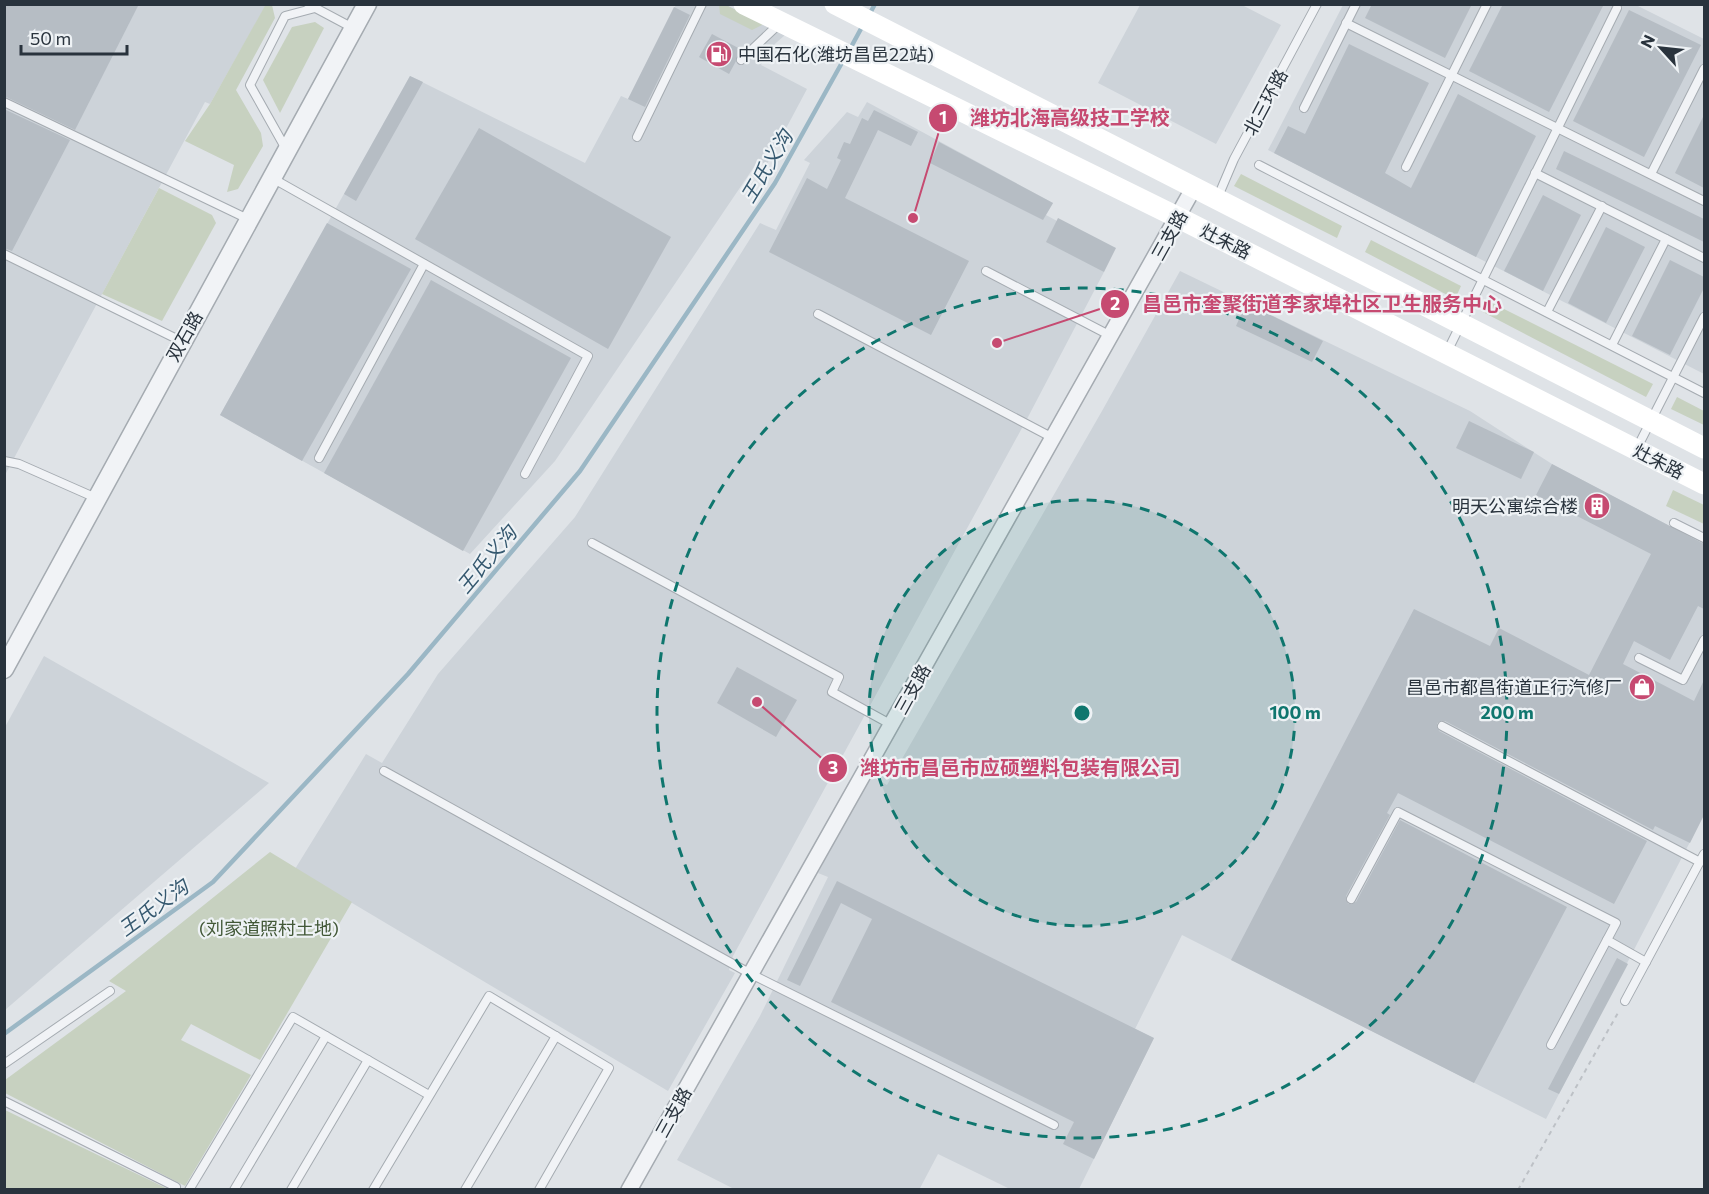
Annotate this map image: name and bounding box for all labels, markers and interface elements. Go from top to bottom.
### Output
scale bar [21,18,128,56]
north arrow [1631,18,1691,78]
text: 50 m [30,27,71,49]
text: N [1636,31,1658,51]
fuel station icon: 中国石化(潍坊昌邑22站) [704,39,734,69]
place label: 中国石化(潍坊昌邑22站) [738,43,934,65]
street label: 北三环路 [1238,65,1292,139]
callout: 潍坊北海高级技工学校 [928,99,1182,137]
text: 潍坊北海高级技工学校 [970,105,1170,129]
text: 1 [939,106,947,128]
water label: 王氏义沟 [735,124,798,206]
street label: 三支路 [1146,206,1192,264]
street label: 灶朱路 [1197,219,1255,263]
callout: 昌邑市奎聚街道李家埠社区卫生服务中心 [1100,285,1514,323]
text: 昌邑市奎聚街道李家埠社区卫生服务中心 [1142,291,1502,315]
text: 2 [1110,292,1120,314]
street label: 双石路 [161,307,207,365]
street label: 灶朱路 [1630,439,1688,483]
building icon: 明天公寓综合楼 [1582,491,1612,521]
place label: 明天公寓综合楼 [1452,495,1578,517]
water label: 王氏义沟 [451,519,522,597]
street label: 三支路 [889,660,935,718]
shop icon: 昌邑市都昌街道正行汽修厂 [1627,672,1657,702]
place label: 昌邑市都昌街道正行汽修厂 [1406,676,1622,698]
text: 100 m [1269,701,1321,723]
text: 200 m [1480,701,1534,723]
centre of rings [1072,703,1092,723]
callout: 潍坊市昌邑市应硕塑料包装有限公司 [818,749,1192,787]
text: 潍坊市昌邑市应硕塑料包装有限公司 [860,755,1180,779]
text: 3 [828,756,838,778]
water label: 王氏义沟 [114,873,194,940]
park label: (刘家道照村土地) [199,917,339,939]
street label: 三支路 [650,1083,696,1141]

